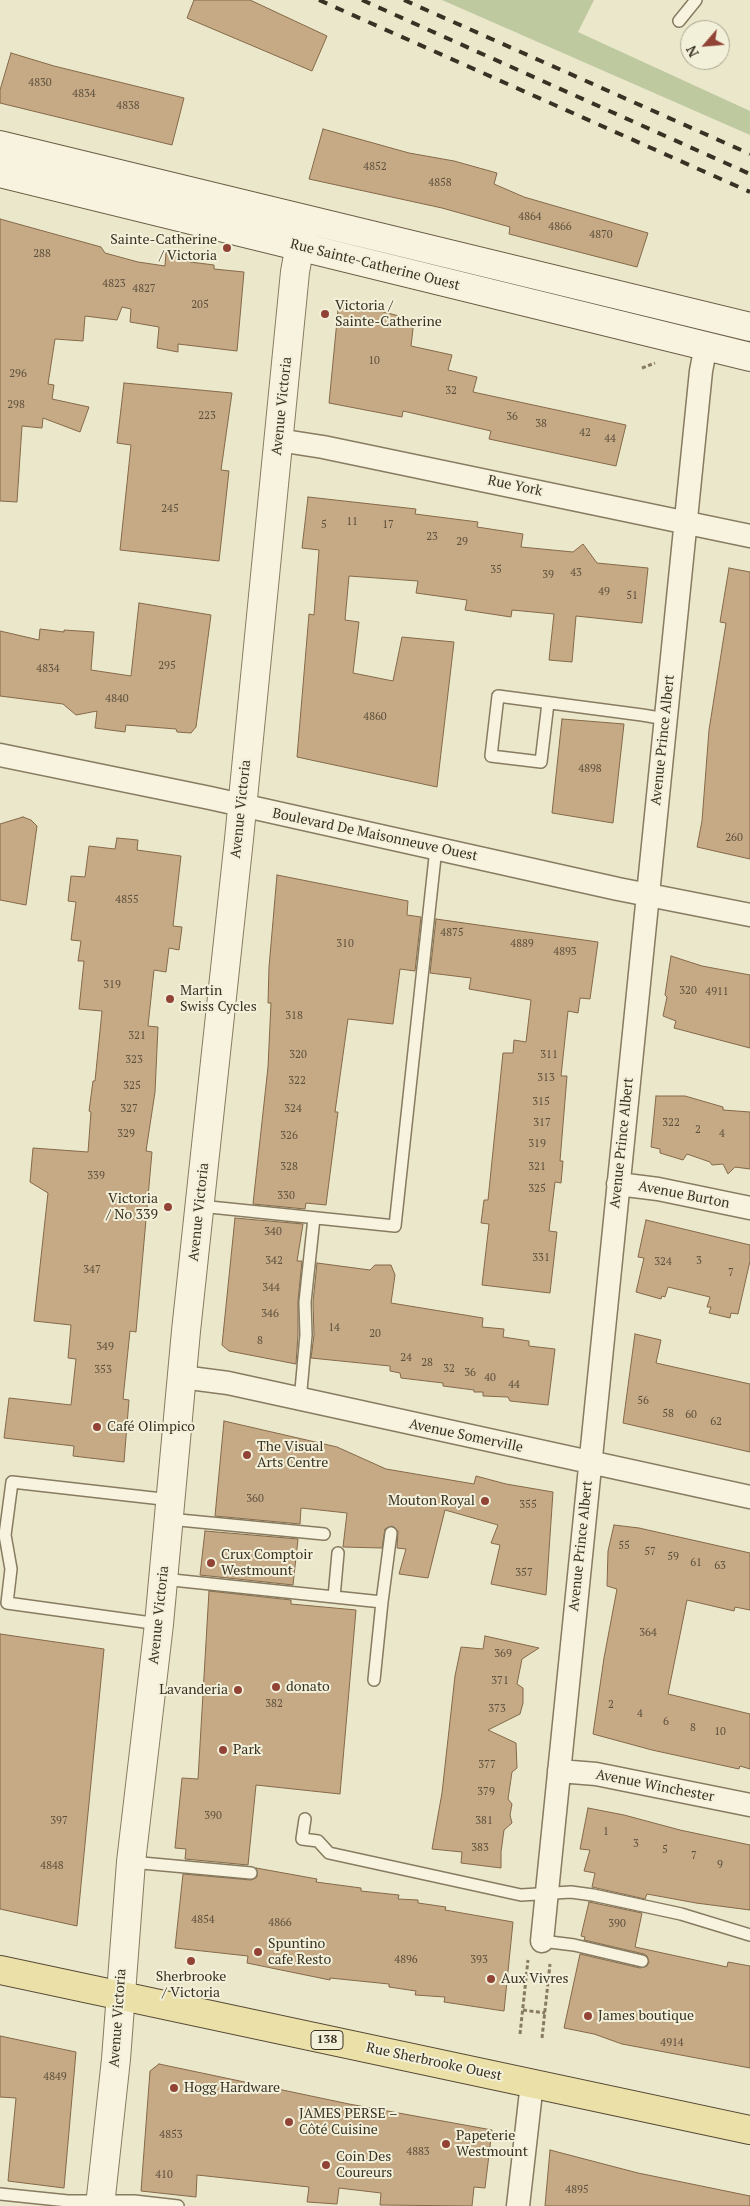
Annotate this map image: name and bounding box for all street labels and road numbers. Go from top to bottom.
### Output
street label: Rue Sainte-Catherine Ouest [288,236,462,294]
street label: Avenue Victoria [268,356,296,456]
street label: Rue York [486,472,544,500]
street label: Avenue Prince Albert [648,674,678,806]
street label: Avenue Victoria [227,759,255,859]
street label: Boulevard De Maisonneuve Ouest [271,805,479,865]
street label: Avenue Prince Albert [607,1077,637,1209]
street label: Avenue Victoria [185,1162,213,1262]
street label: Avenue Burton [637,1178,731,1212]
street label: Avenue Somerville [408,1416,524,1456]
street label: Avenue Prince Albert [566,1480,596,1612]
street label: Avenue Victoria [145,1565,173,1665]
street label: Avenue Winchester [594,1766,716,1806]
street label: Avenue Victoria [106,1968,130,2068]
road number: 138 [311,2030,343,2050]
street label: Rue Sherbrooke Ouest [365,2039,503,2085]

